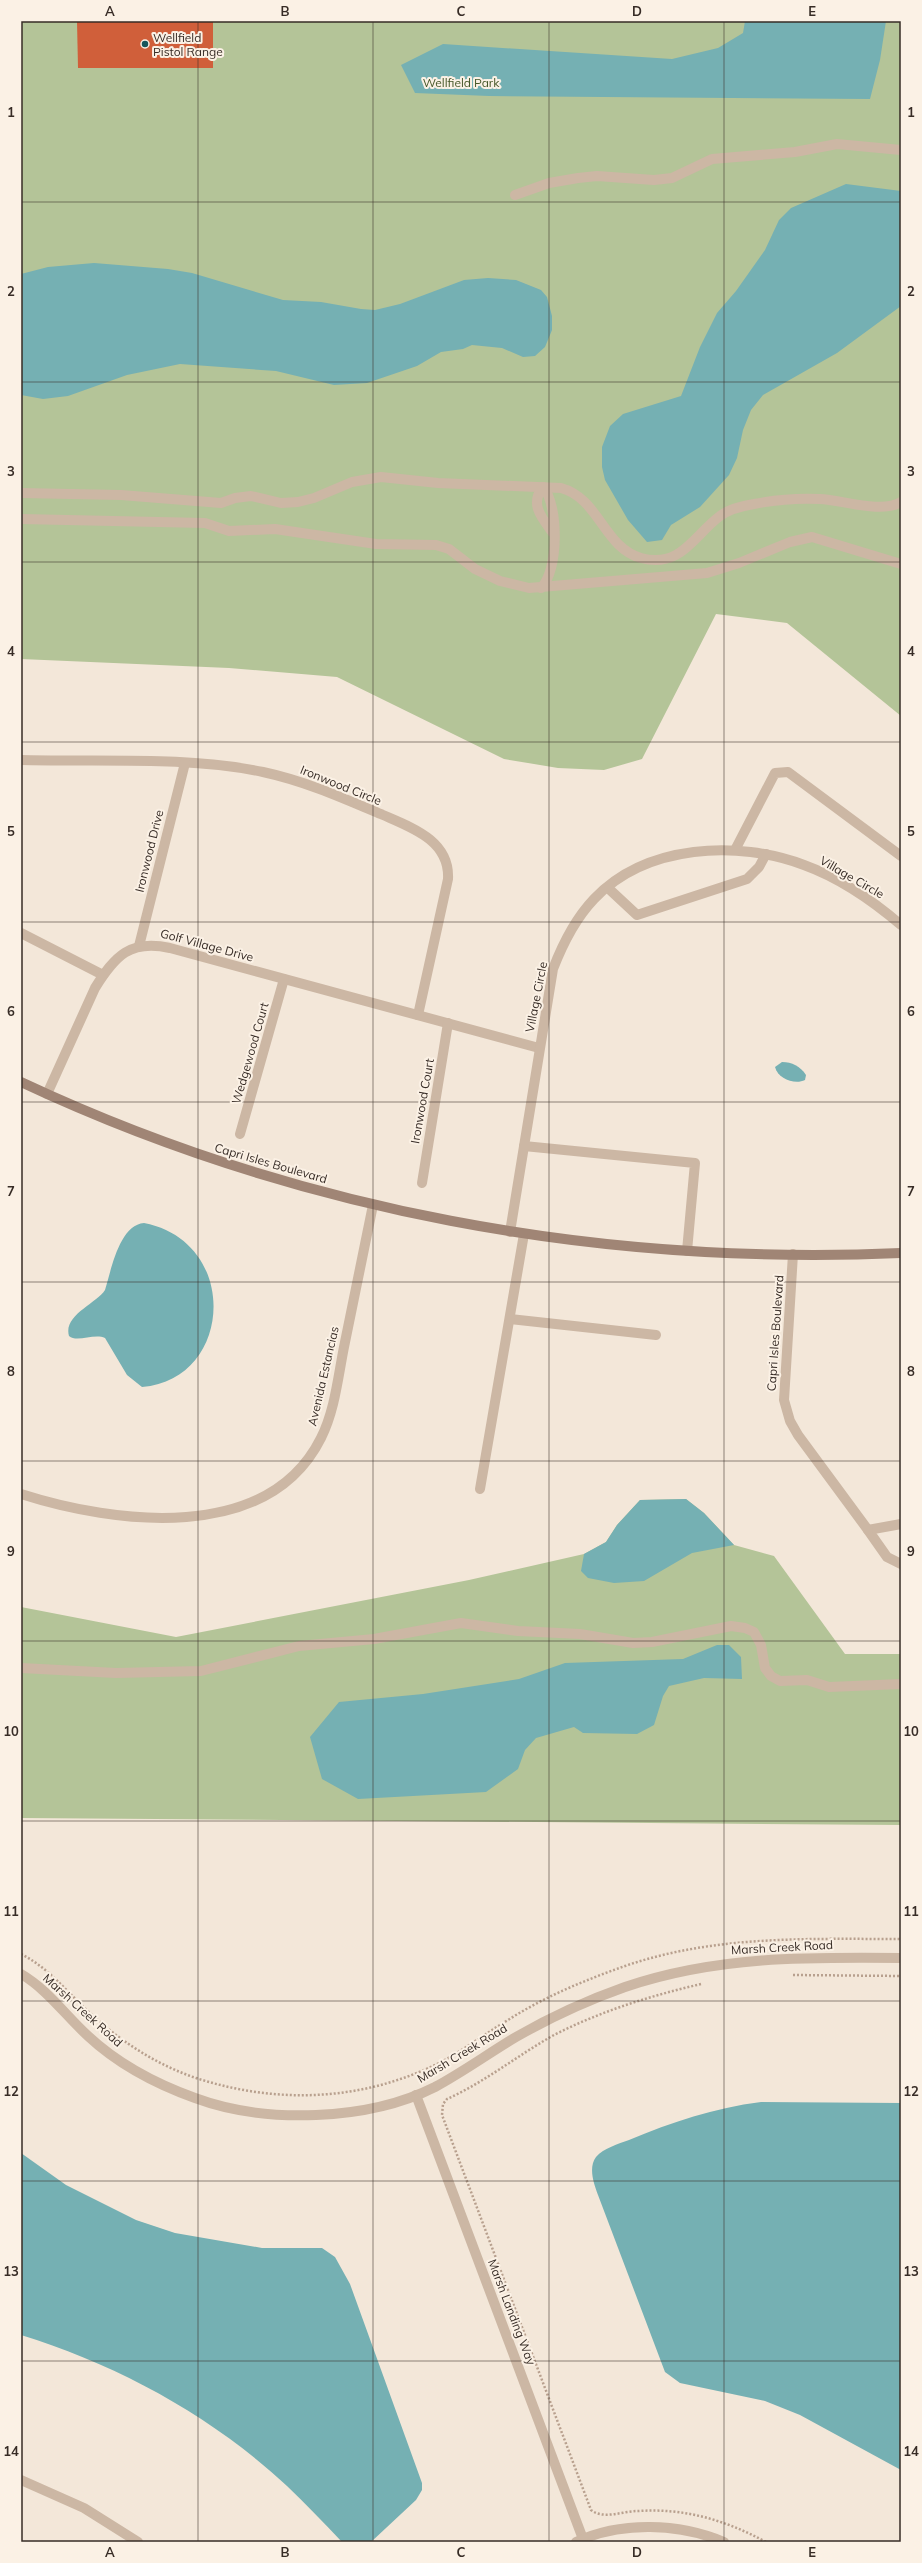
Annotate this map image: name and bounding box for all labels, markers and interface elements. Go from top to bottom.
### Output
text: A [105,3,115,19]
text: B [281,3,290,19]
text: C [457,3,466,19]
text: D [632,3,642,19]
text: E [808,3,816,19]
place label: Wellfield Pistol Range [153,30,223,59]
marker: Wellfield Pistol Range [140,39,150,49]
park label: Wellfield Park [423,75,500,90]
text: 1 [7,104,15,120]
text: 1 [907,104,915,120]
text: 2 [7,283,15,299]
text: 2 [907,283,915,299]
text: 3 [7,463,15,479]
text: 3 [907,463,915,479]
text: 4 [7,643,15,659]
text: 4 [907,643,915,659]
street label: Ironwood Circle [298,762,384,808]
street label: Ironwood Drive [131,808,167,894]
text: 5 [7,823,15,839]
text: 5 [907,823,915,839]
street label: Village Circle [817,853,887,901]
street label: Golf Village Drive [159,925,255,965]
street label: Village Circle [522,960,550,1034]
street label: Wedgewood Court [228,1001,272,1105]
text: 6 [7,1003,15,1019]
text: 6 [907,1003,915,1019]
street label: Ironwood Court [407,1057,437,1145]
street label: Capri Isles Boulevard [213,1140,329,1186]
text: 7 [7,1183,15,1199]
text: 7 [907,1183,915,1199]
street label: Capri Isles Boulevard [763,1274,787,1392]
street label: Avenida Estancias [304,1325,342,1427]
text: 8 [7,1363,15,1379]
text: 8 [907,1363,915,1379]
text: 9 [7,1543,15,1559]
text: 9 [907,1543,915,1559]
text: 10 [3,1723,19,1739]
text: 10 [903,1723,919,1739]
text: 11 [3,1903,19,1919]
text: 11 [903,1903,919,1919]
street label: Marsh Creek Road [731,1937,833,1957]
street label: Marsh Creek Road [40,1970,126,2050]
street label: Marsh Creek Road [414,2020,510,2086]
text: 12 [3,2083,19,2099]
text: 12 [903,2083,919,2099]
street label: Marsh Landing Way [485,2257,539,2368]
text: 13 [3,2263,19,2279]
text: 13 [903,2263,919,2279]
text: 14 [3,2443,19,2459]
text: 14 [903,2443,919,2459]
text: A [105,2544,115,2560]
text: B [281,2544,290,2560]
text: C [457,2544,466,2560]
text: D [632,2544,642,2560]
text: E [808,2544,816,2560]

